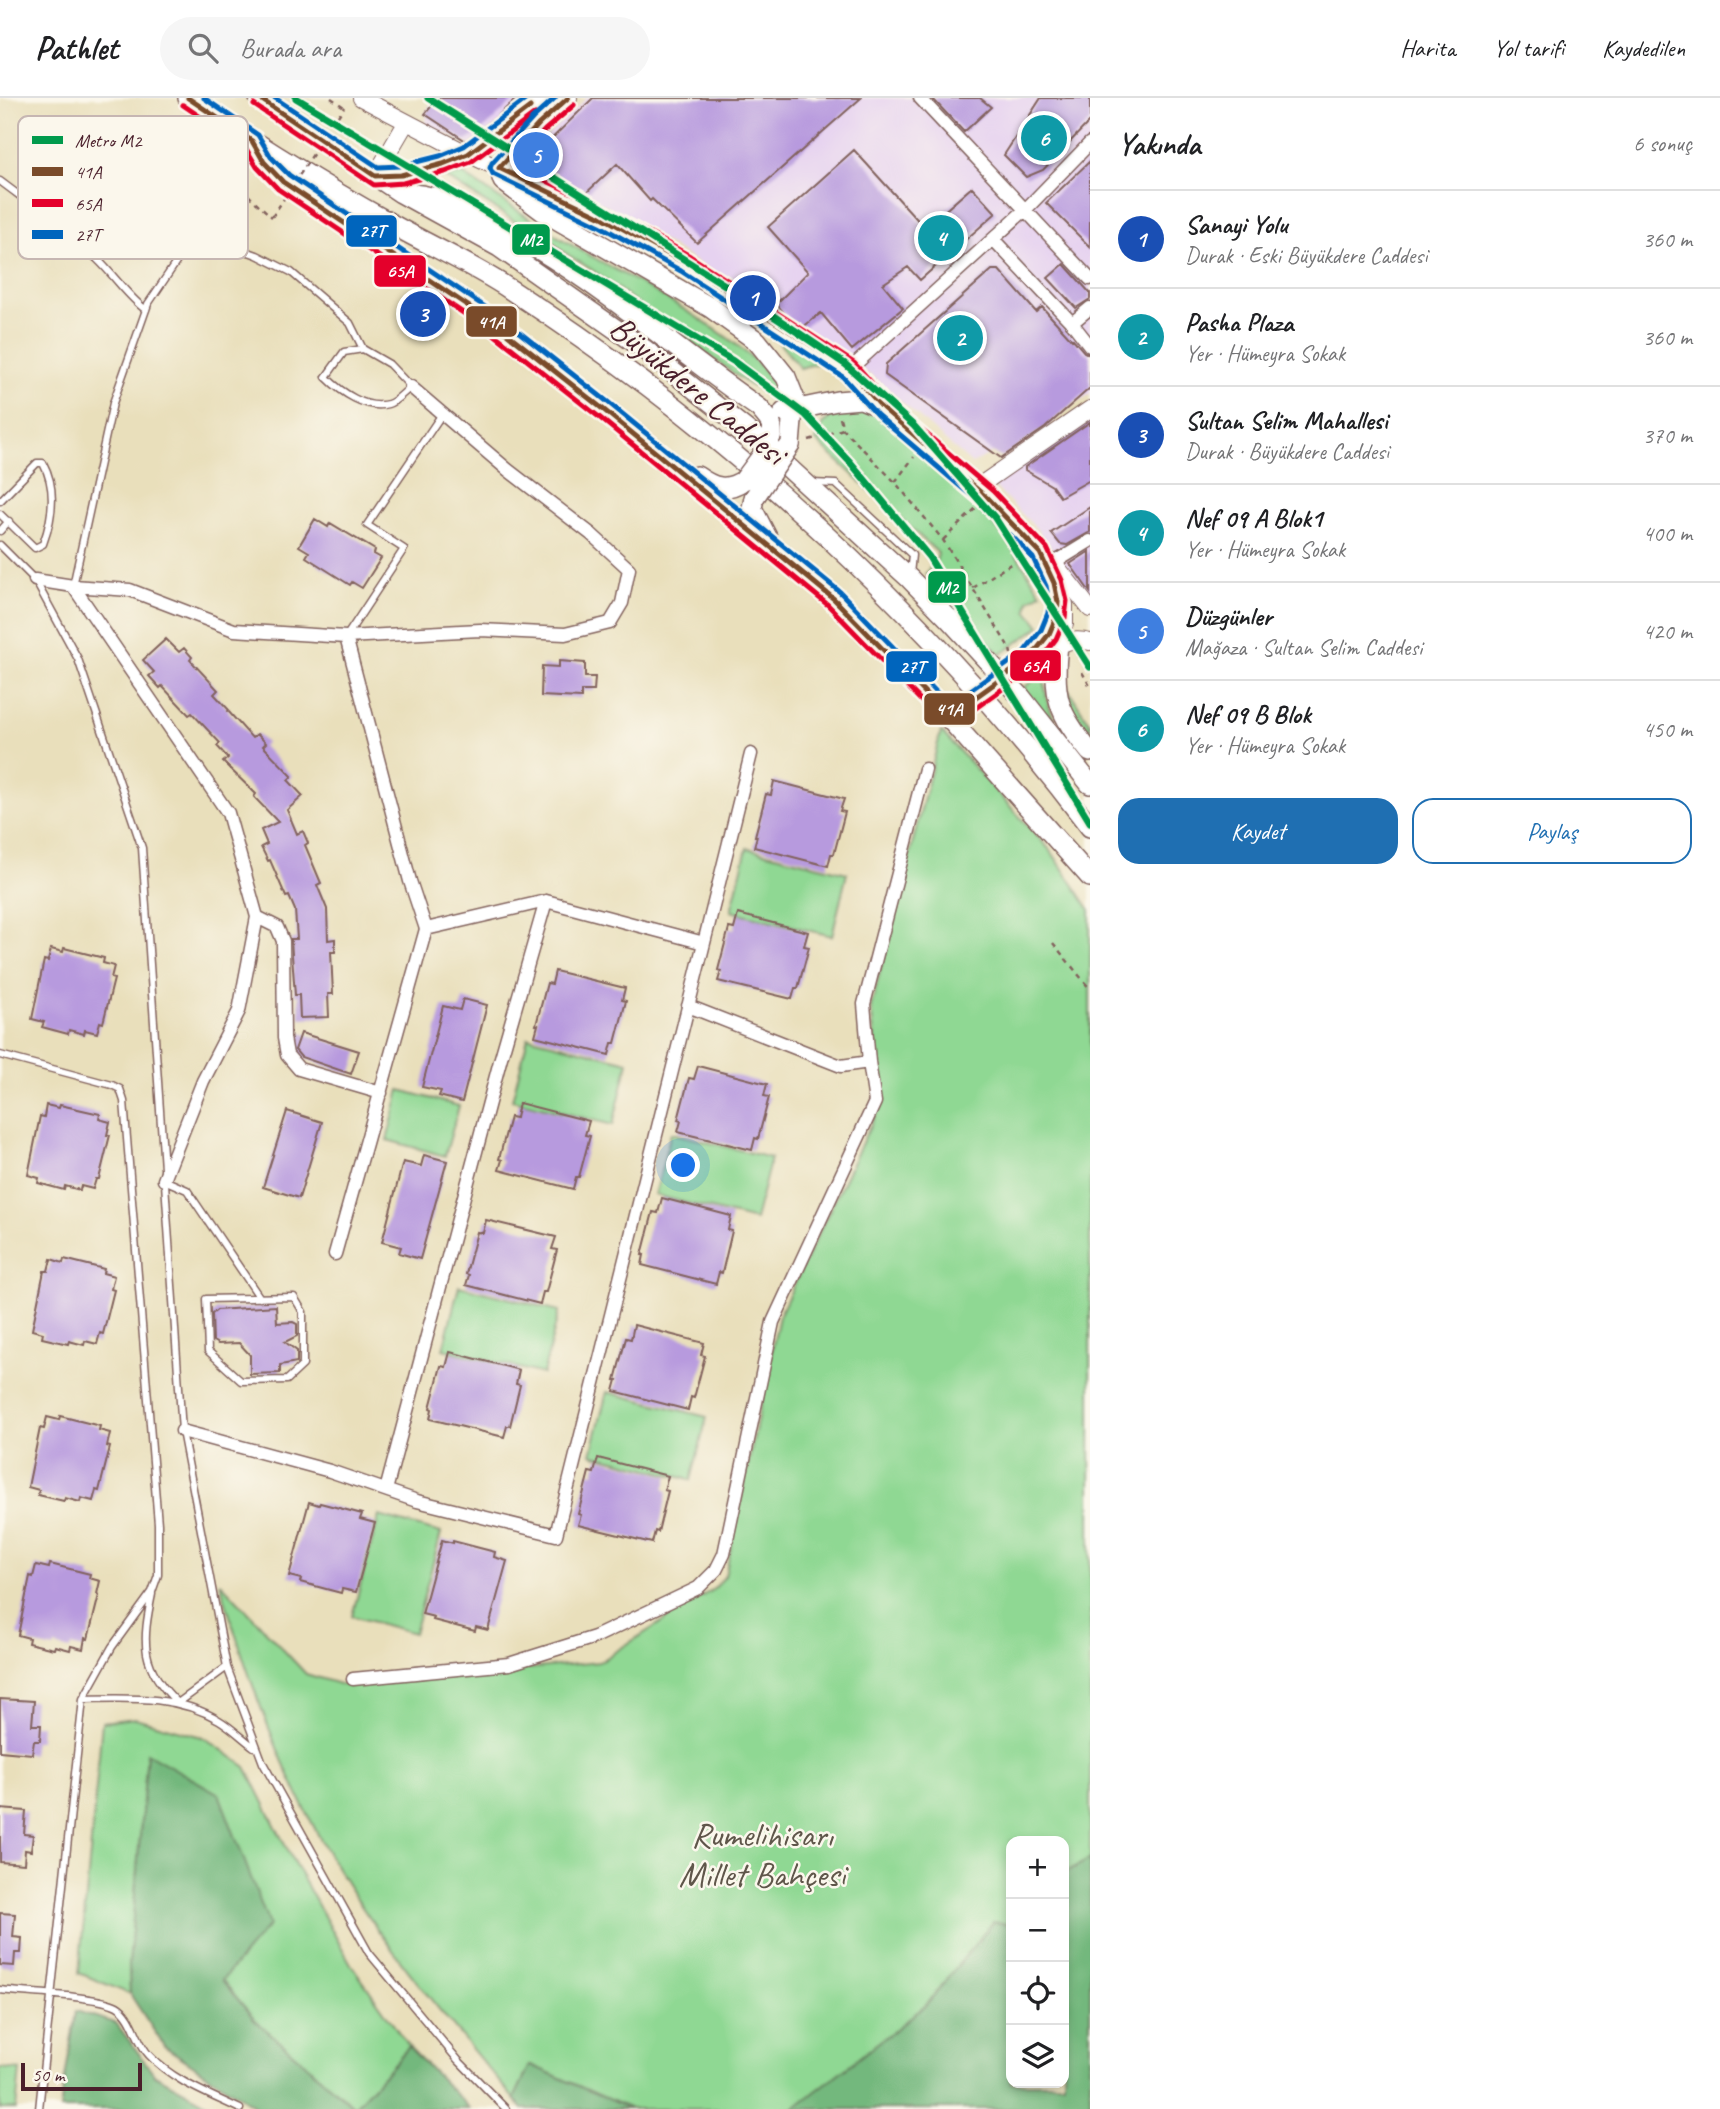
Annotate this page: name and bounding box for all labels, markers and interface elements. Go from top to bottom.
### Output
search box [160,17,650,80]
text: Pathlet [35,27,118,69]
icon: search [184,29,222,67]
text: Burada ara [240,32,341,65]
text: Harita [1400,33,1455,63]
text: Yol tarifi [1493,33,1564,63]
text: Kaydedilen [1602,33,1685,63]
pin: 6 [1021,112,1067,164]
legend [18,116,248,259]
text: Yakında [1118,125,1200,163]
text: Metro M2 [75,129,143,153]
pin: 5 [513,129,559,181]
text: 6 sonuç [1633,129,1692,158]
text: 41A [75,160,103,184]
text: 65A [75,192,103,216]
text: Sanayi Yolu [1185,208,1287,241]
pin: 4 [918,212,964,264]
line badge: 27T [345,214,398,248]
text: 27T [359,219,389,243]
text: 27T [75,223,105,247]
line badge: M2 [511,223,551,256]
text: 1 [1136,225,1146,254]
text: 360 m [1643,225,1692,254]
text: M2 [520,228,545,252]
text: Durak · Eski Büyükdere Caddesi [1185,241,1427,270]
line badge: 65A [373,254,427,288]
text: 65A [387,259,415,283]
pin: 1 [730,272,776,324]
pin: 3 [400,288,446,340]
line badge: 41A [465,305,518,338]
street label: Büyükdere Caddesi [600,305,799,478]
text: Pasha Plaza [1185,306,1293,339]
text: 41A [478,310,506,334]
pin: 2 [937,312,983,364]
text: 2 [1136,323,1146,352]
text: 360 m [1643,323,1692,352]
text: Yer · Hümeyra Sokak [1185,339,1345,368]
text: Sultan Selim Mahallesi [1185,404,1388,437]
text: 3 [1136,421,1146,450]
text: 370 m [1643,421,1692,450]
text: Durak · Büyükdere Caddesi [1185,437,1389,466]
text: Nef 09 A Blok1 [1185,502,1322,535]
text: 4 [1136,519,1146,548]
text: 400 m [1643,519,1692,548]
text: Yer · Hümeyra Sokak [1185,535,1345,564]
line badge: M2 [927,570,967,604]
text: M2 [936,576,961,600]
text: Düzgünler [1185,600,1272,633]
text: 5 [1136,617,1146,646]
text: 420 m [1643,617,1692,646]
text: Mağaza · Sultan Selim Caddesi [1185,633,1422,662]
line badge: 65A [1009,649,1062,682]
line badge: 27T [885,650,938,683]
text: 65A [1022,654,1050,678]
text: 27T [899,655,929,679]
line badge: 41A [923,692,976,726]
text: 41A [936,697,964,721]
text: Nef 09 B Blok [1185,698,1311,731]
text: 6 [1136,715,1146,744]
text: 450 m [1643,715,1692,744]
text: Yer · Hümeyra Sokak [1185,731,1345,760]
button: Kaydet [1118,798,1398,864]
button: Paylaş [1412,798,1692,864]
your location [666,1148,700,1182]
park label: Rumelihisarı Millet Bahçesi [679,1812,850,1897]
map controls [1006,1836,1069,2088]
button: + [1006,1836,1069,1899]
button: − [1006,1899,1069,1962]
button: locate [1006,1962,1069,2025]
button: layers [1006,2025,1069,2088]
scale bar [21,2060,142,2092]
text: 50 m [32,2063,64,2087]

